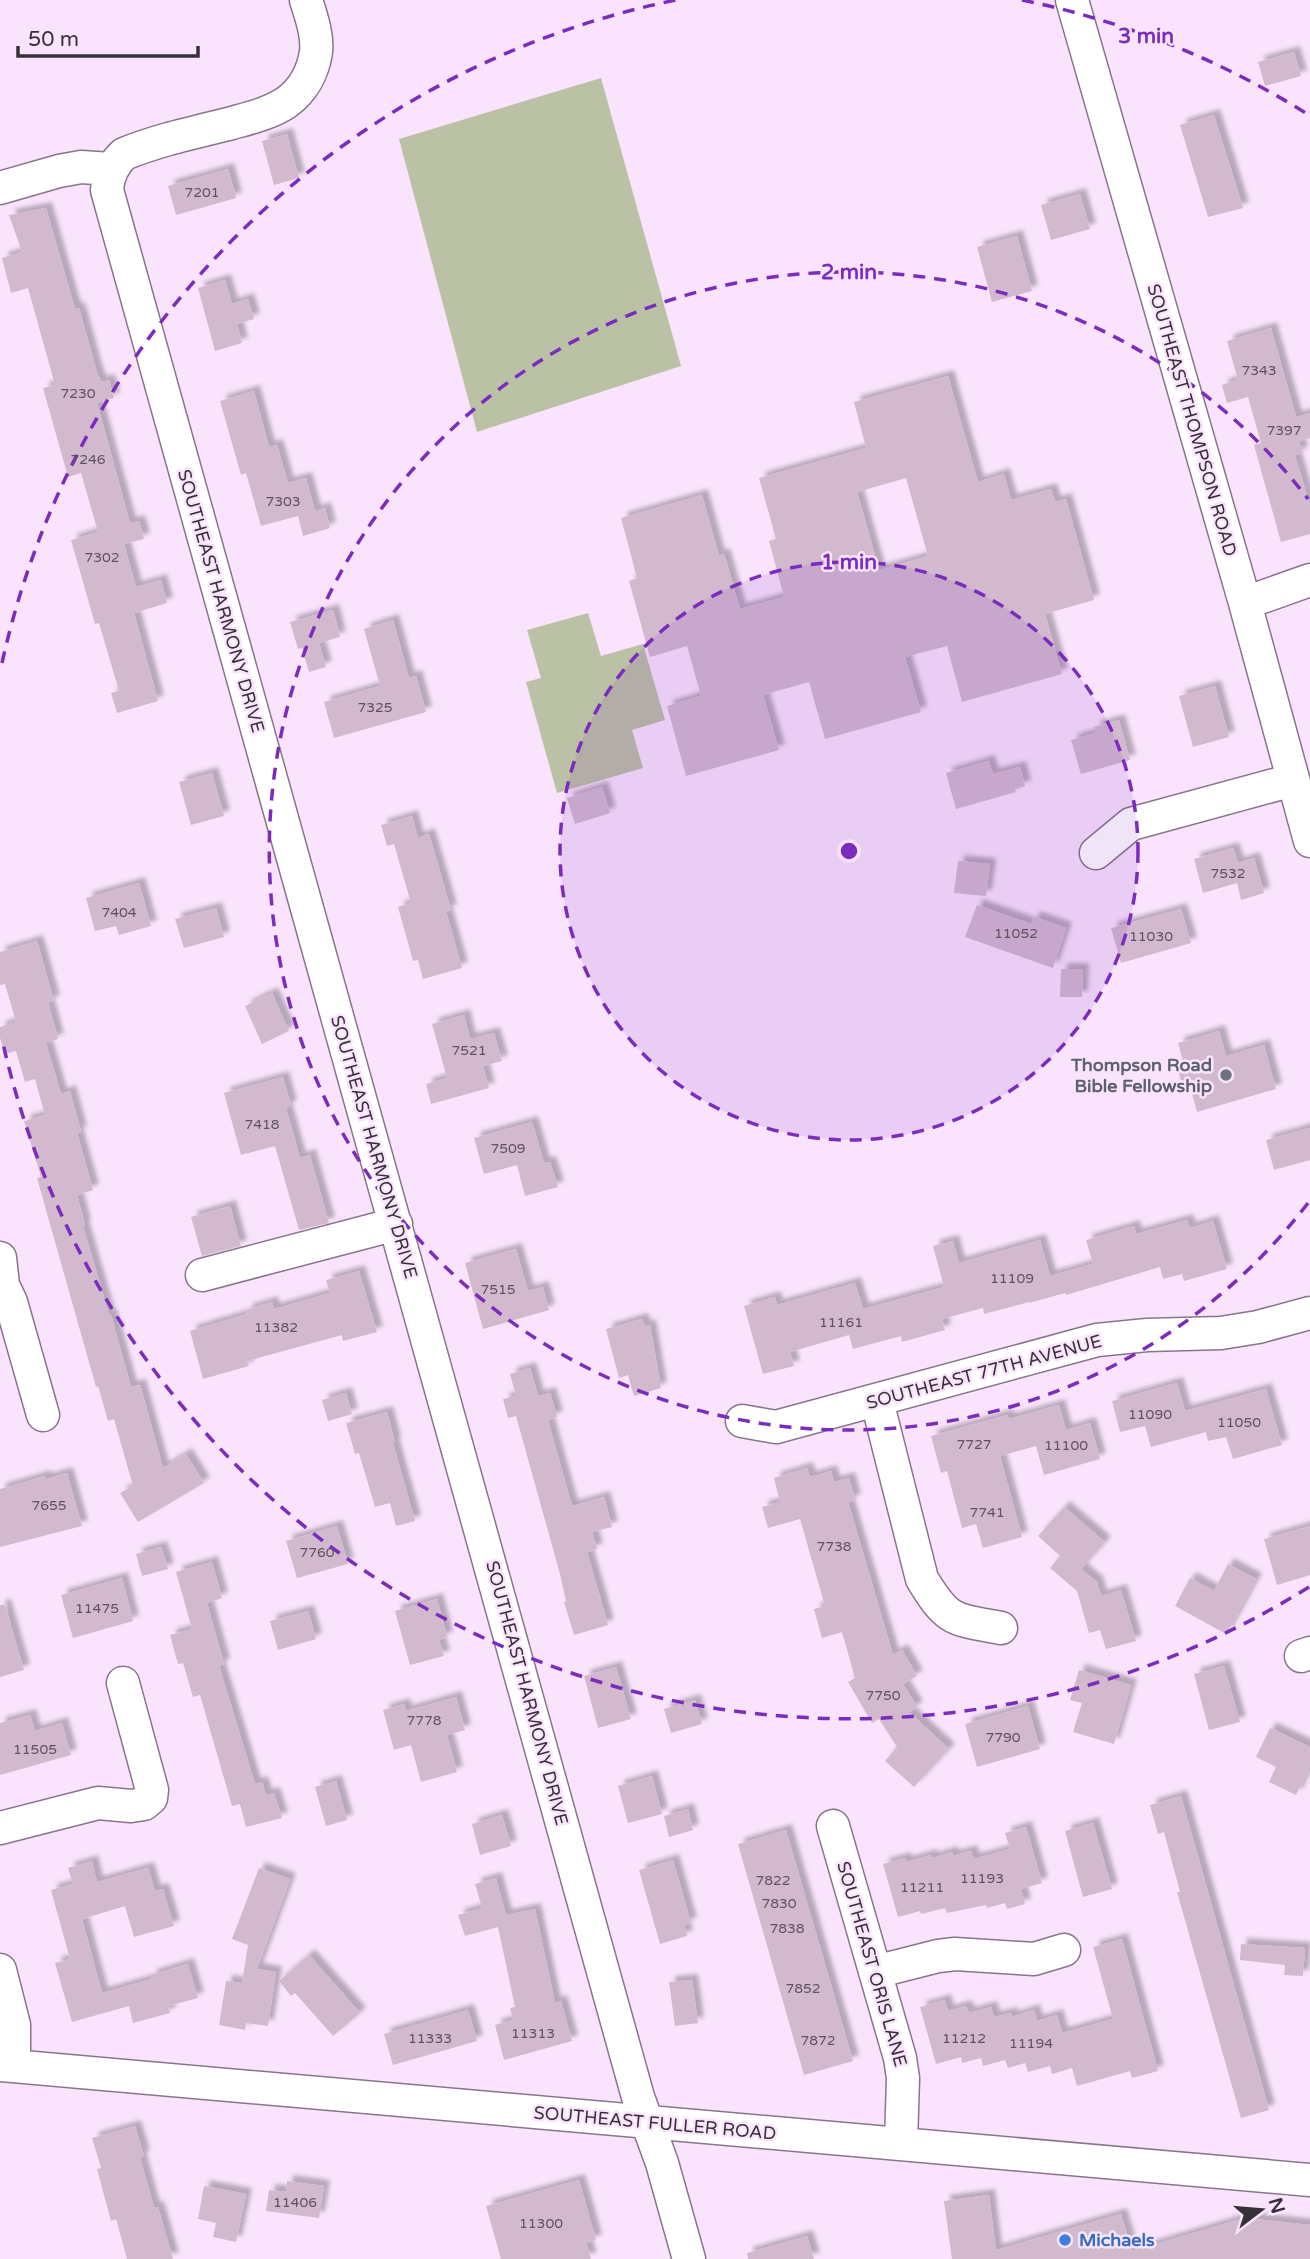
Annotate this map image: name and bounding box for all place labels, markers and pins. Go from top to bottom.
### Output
centre of rings [837,839,861,863]
place label: Thompson Road Bible Fellowship [1070,1054,1212,1097]
marker: Thompson Road Bible Fellowship [1218,1067,1234,1083]
place label: Michaels [1079,2229,1155,2251]
marker: Michaels [1057,2232,1073,2248]

